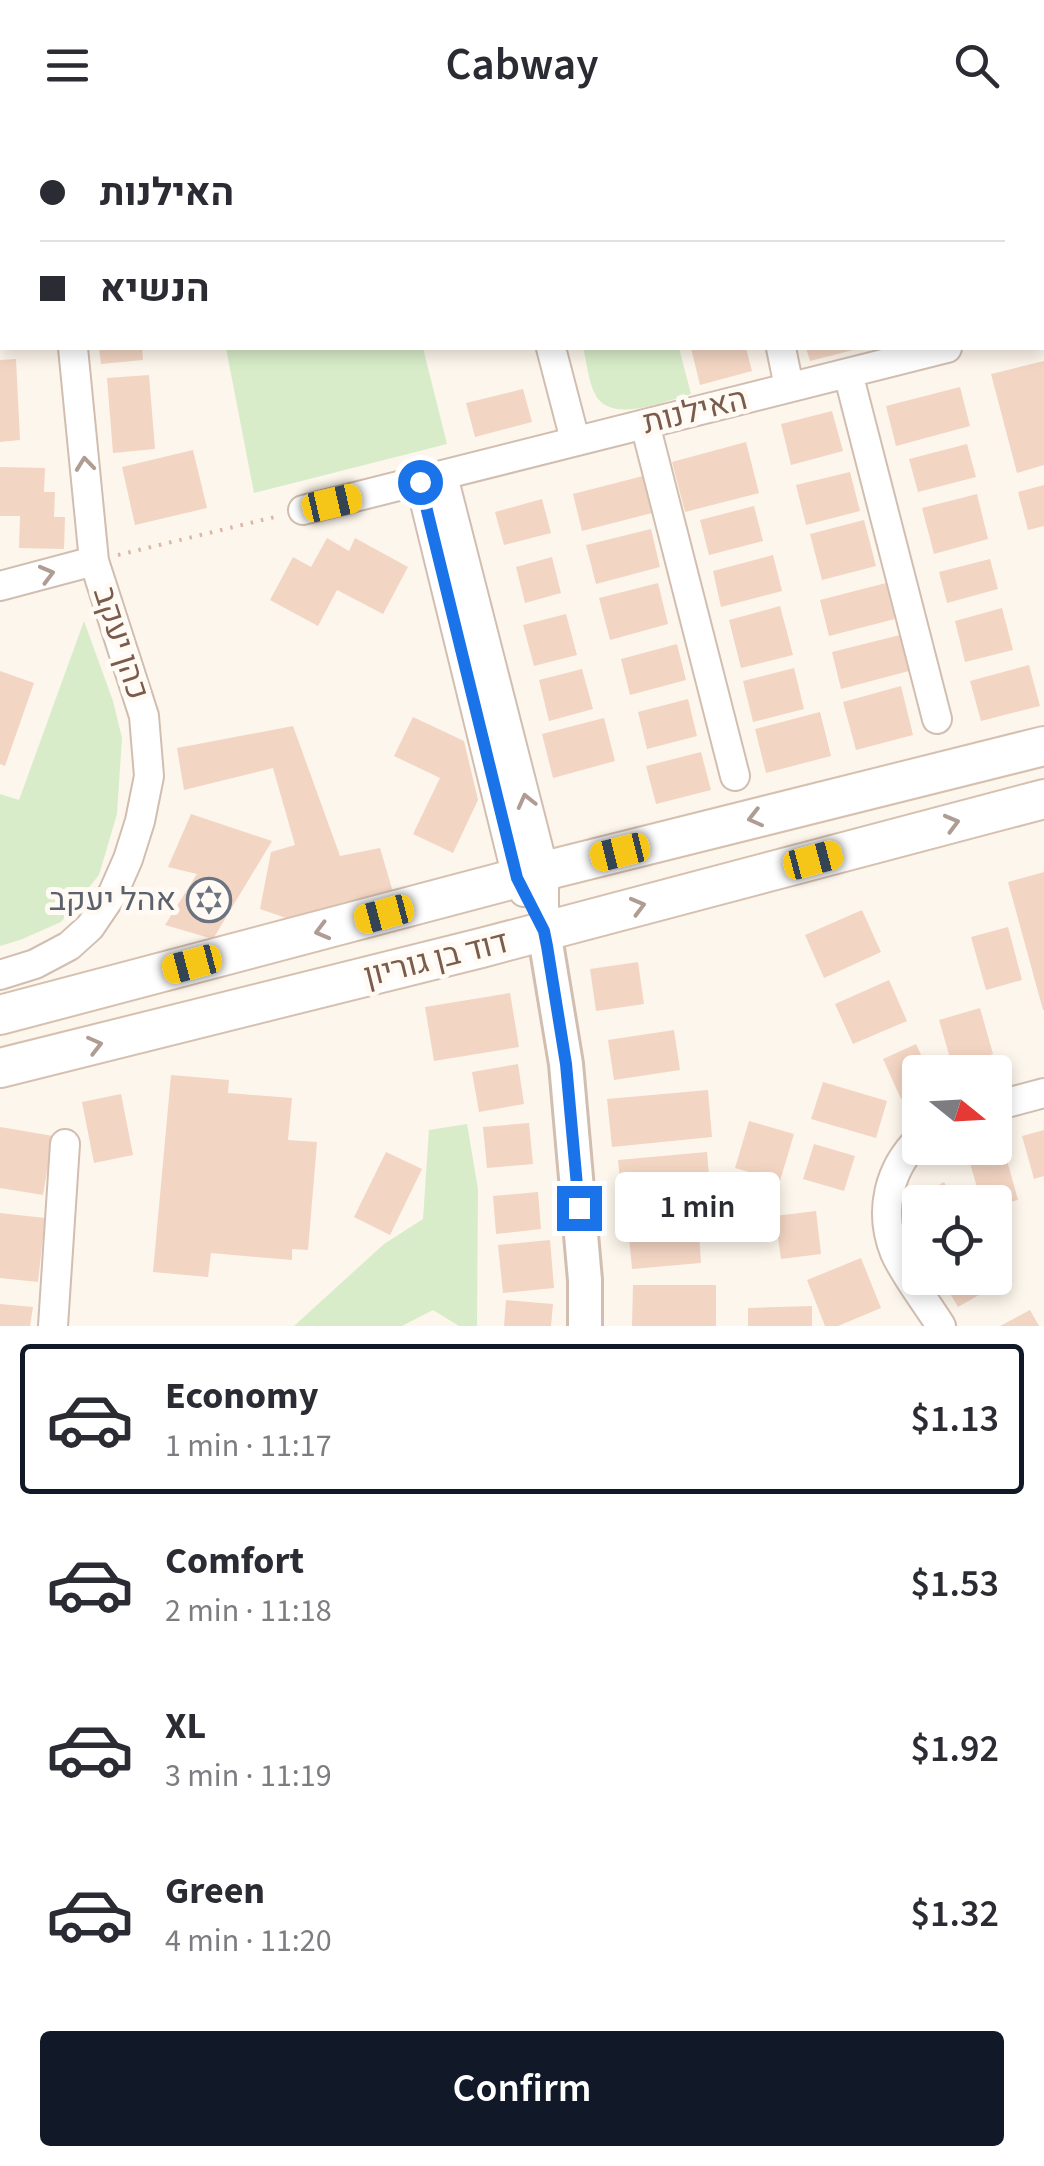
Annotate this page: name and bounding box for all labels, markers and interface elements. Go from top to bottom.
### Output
text: Cabway [446,33,598,97]
icon: menu [40,38,95,93]
icon: search [949,38,1004,93]
text: האילנות [100,166,234,220]
text: הנשיא [100,262,210,316]
street label: האילנות [638,376,752,446]
one-way arrow [74,455,96,471]
route start [398,460,443,505]
car [299,482,365,524]
one-way arrow [38,564,55,585]
street label: כהן יעקב [81,580,161,706]
one-way arrow [516,793,537,810]
one-way arrow [747,806,764,827]
one-way arrow [943,813,960,834]
car [587,830,653,874]
car [780,838,846,882]
place label: אהל יעקב [49,877,176,923]
synagogue icon: אהל יעקב [186,877,232,923]
car [351,892,417,936]
one-way arrow [629,897,646,918]
one-way arrow [314,919,331,940]
street label: דוד בן גוריון [359,919,513,999]
car [159,942,225,986]
one-way arrow [86,1036,103,1057]
north arrow [902,1055,1012,1165]
map controls [902,1055,1012,1295]
callout: 1 min [614,1173,779,1243]
text: 1 min [659,1184,736,1230]
button: locate [902,1185,1012,1295]
route end [557,1186,602,1231]
text: Economy [165,1369,318,1423]
icon: car [45,1374,135,1464]
text: $1.13 [911,1392,999,1446]
text: 1 min · 11:17 [165,1423,332,1469]
text: Comfort [165,1534,304,1588]
icon: car [45,1539,135,1629]
text: $1.53 [911,1557,999,1611]
text: 2 min · 11:18 [165,1588,332,1634]
text: XL [165,1699,206,1753]
icon: car [45,1704,135,1794]
text: $1.92 [911,1722,999,1776]
text: 3 min · 11:19 [165,1753,332,1799]
text: Green [165,1864,265,1918]
icon: car [45,1869,135,1959]
text: $1.32 [911,1887,999,1941]
text: 4 min · 11:20 [165,1918,332,1964]
button: Confirm [40,2031,1004,2146]

